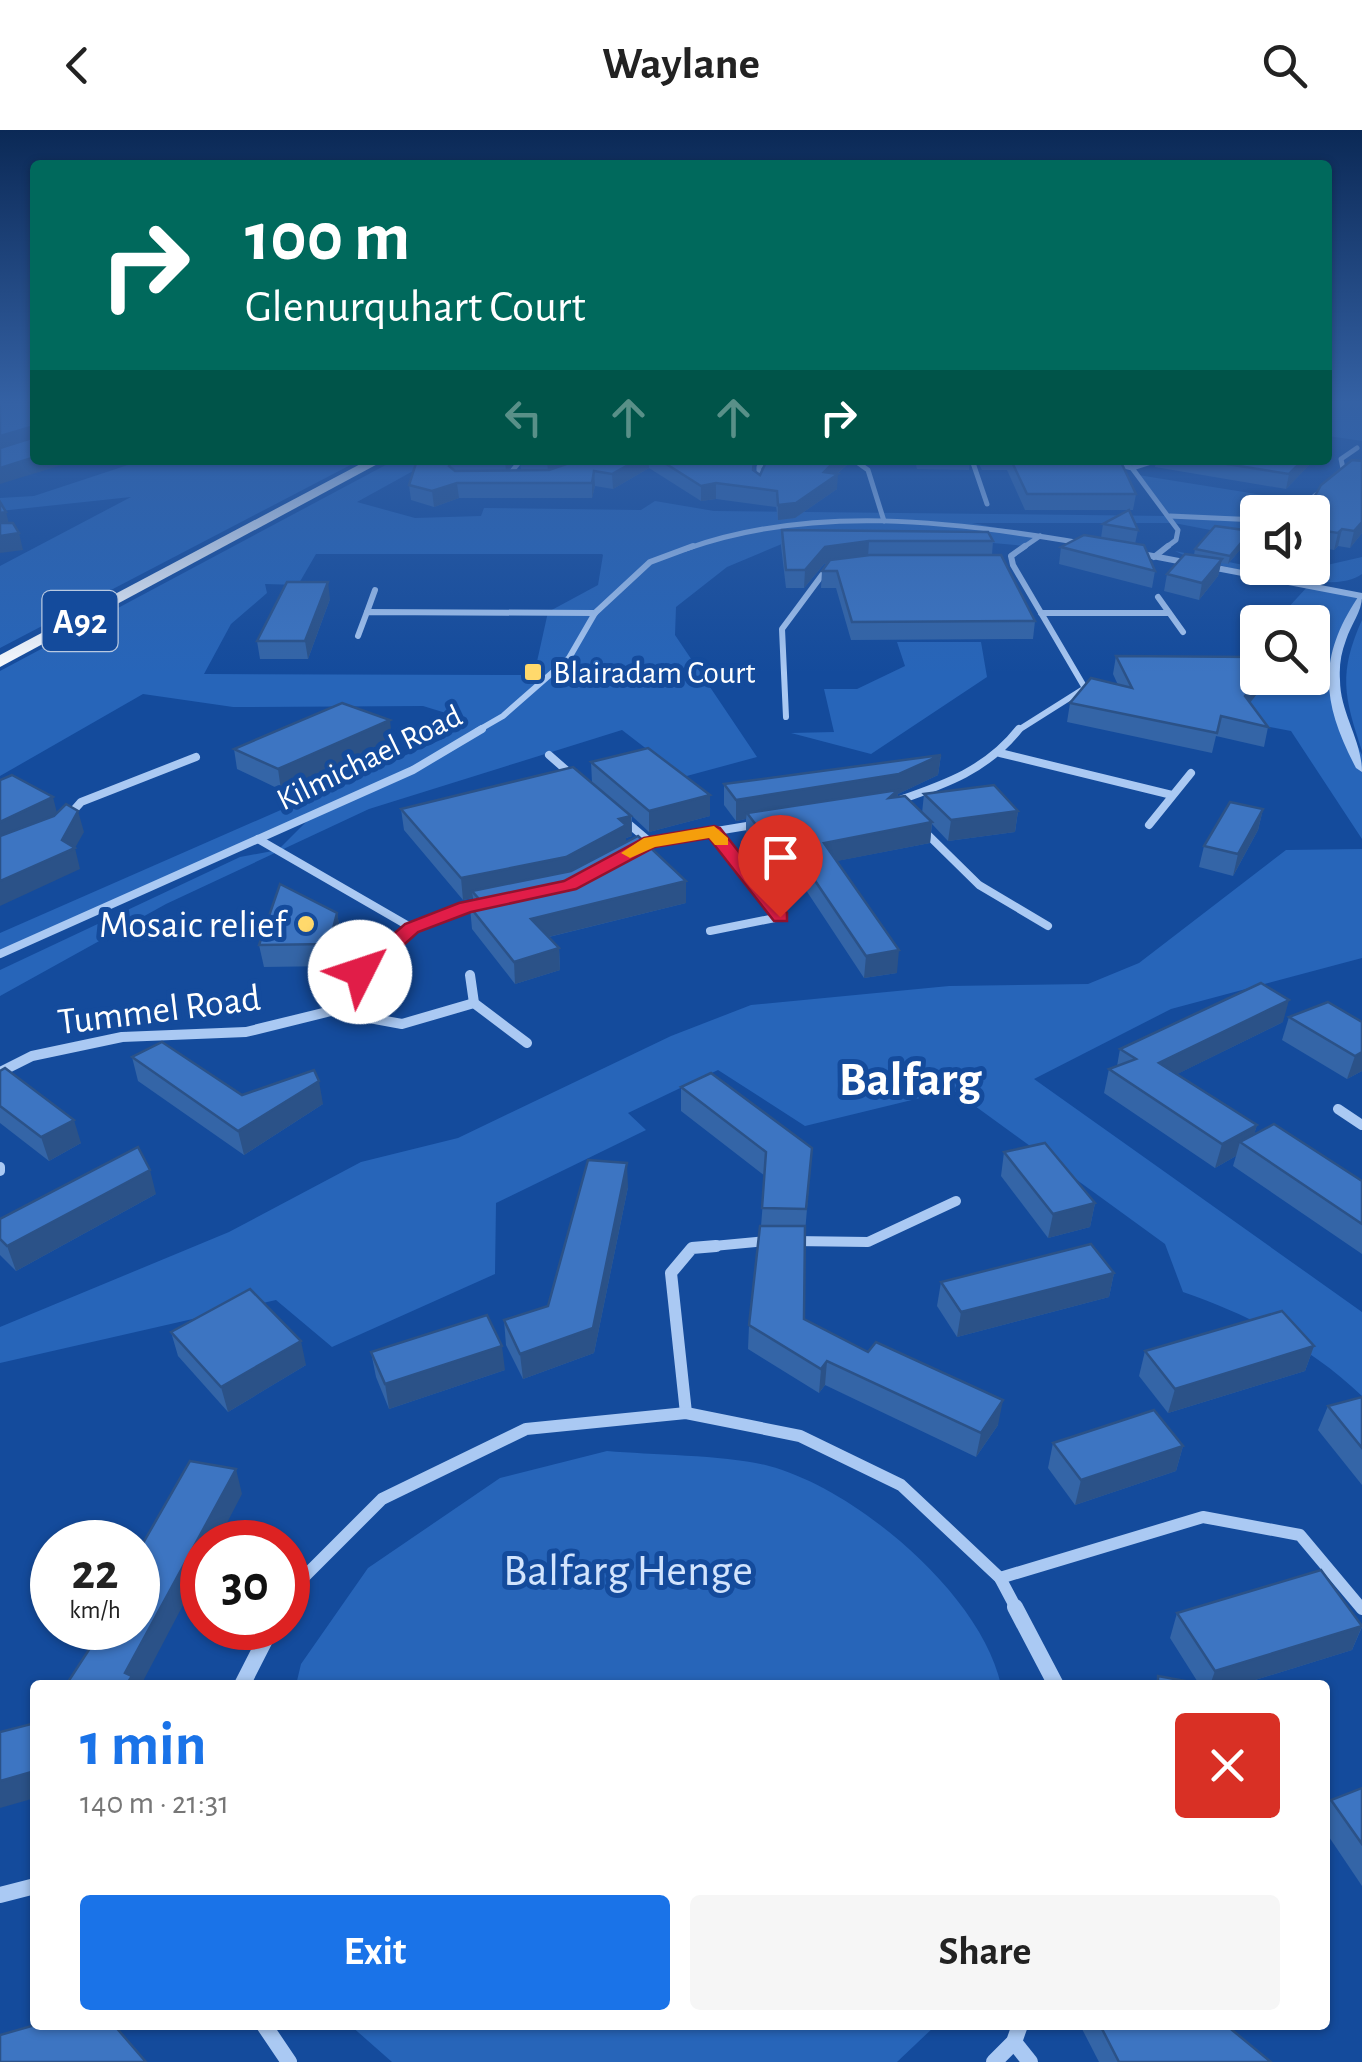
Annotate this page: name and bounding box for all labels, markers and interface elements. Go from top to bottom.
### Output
icon: back [50,38,105,93]
icon: search [1257,38,1312,93]
text: Waylane [602,42,760,87]
icon: right [80,200,210,330]
text: 100 m [245,203,410,273]
text: Glenurquhart Court [245,285,586,330]
icon: left [496,390,551,445]
icon: ahead [601,390,656,445]
icon: ahead [706,390,761,445]
icon: right [811,390,866,445]
map controls [1240,495,1330,695]
button: sound [1240,495,1330,585]
road number: A92 [42,591,118,651]
button: search [1240,605,1330,695]
place label: Blairadam Court [553,657,756,689]
marker: Blairadam Court [522,661,544,683]
street label: Kilmichael Road [272,699,467,817]
pin [738,815,823,918]
icon: arrive [753,830,808,885]
place label: Mosaic relief [99,907,288,945]
marker: Mosaic relief [295,913,317,935]
position arrow [308,920,412,1024]
street label: Tummel Road [56,980,263,1042]
district label: Balfarg [839,1057,982,1105]
speed limit sign: 30 [180,1520,310,1650]
text: 22 [71,1548,119,1598]
park label: Balfarg Henge [503,1549,753,1594]
text: km/h [69,1598,121,1623]
button: close [1175,1713,1280,1818]
text: 1 min [80,1716,206,1776]
text: 140 m · 21:31 [80,1787,229,1819]
button: Exit [80,1895,670,2010]
button: Share [690,1895,1280,2010]

